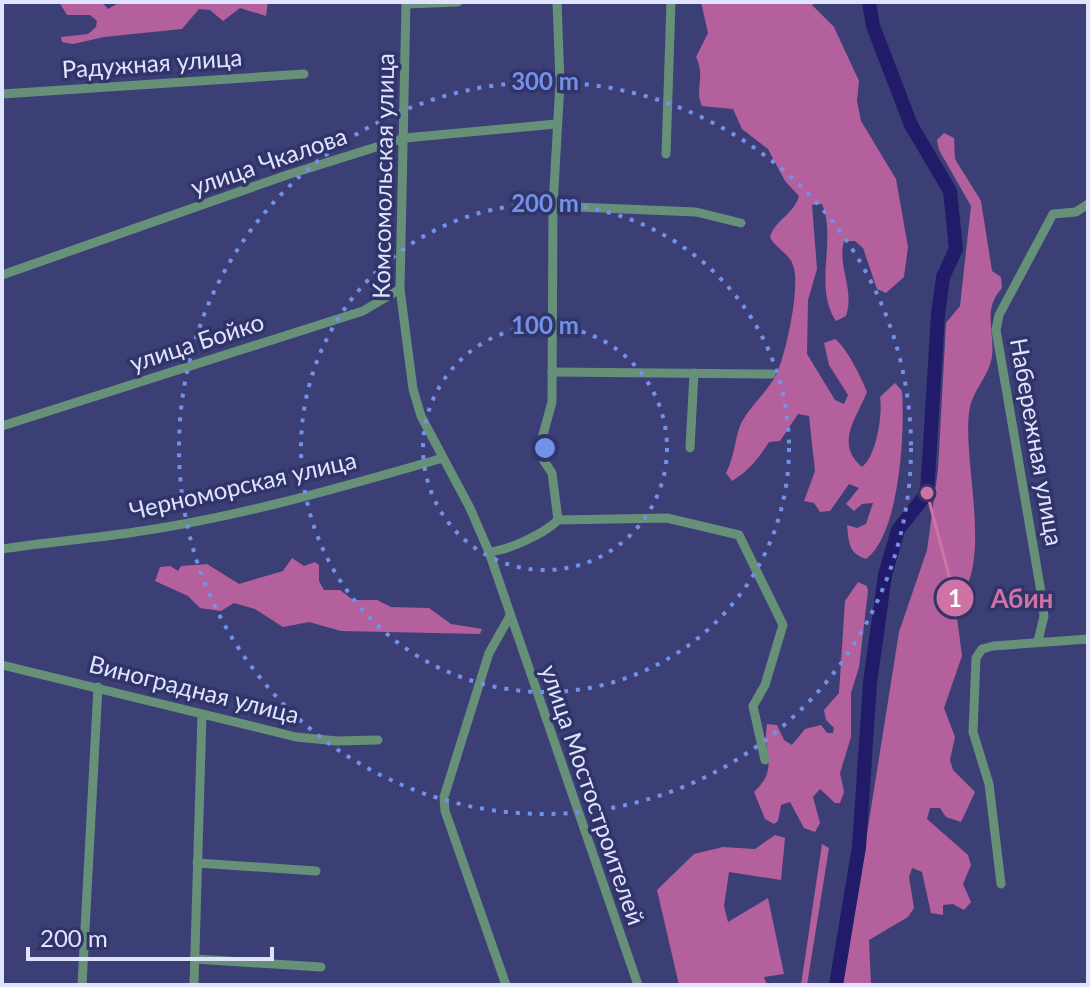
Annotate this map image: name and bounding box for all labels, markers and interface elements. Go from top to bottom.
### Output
street label: Радужная улица [61,42,243,83]
street label: Комсомольская улица [366,53,399,299]
text: 300 m [511,66,579,95]
street label: улица Чкалова [187,120,350,201]
text: 200 m [511,188,579,217]
street label: улица Бойко [126,306,267,377]
text: 100 m [511,310,579,339]
street label: Набережная улица [1005,336,1070,548]
centre of rings [531,434,559,462]
street label: Черноморская улица [126,444,359,525]
callout: Абин [935,573,1069,623]
text: Абин [990,582,1053,614]
text: 1 [948,583,962,612]
street label: Виноградная улица [86,648,302,729]
street label: улица Мостостроителей [535,661,652,928]
scale bar [28,911,272,961]
text: 200 m [40,923,108,952]

